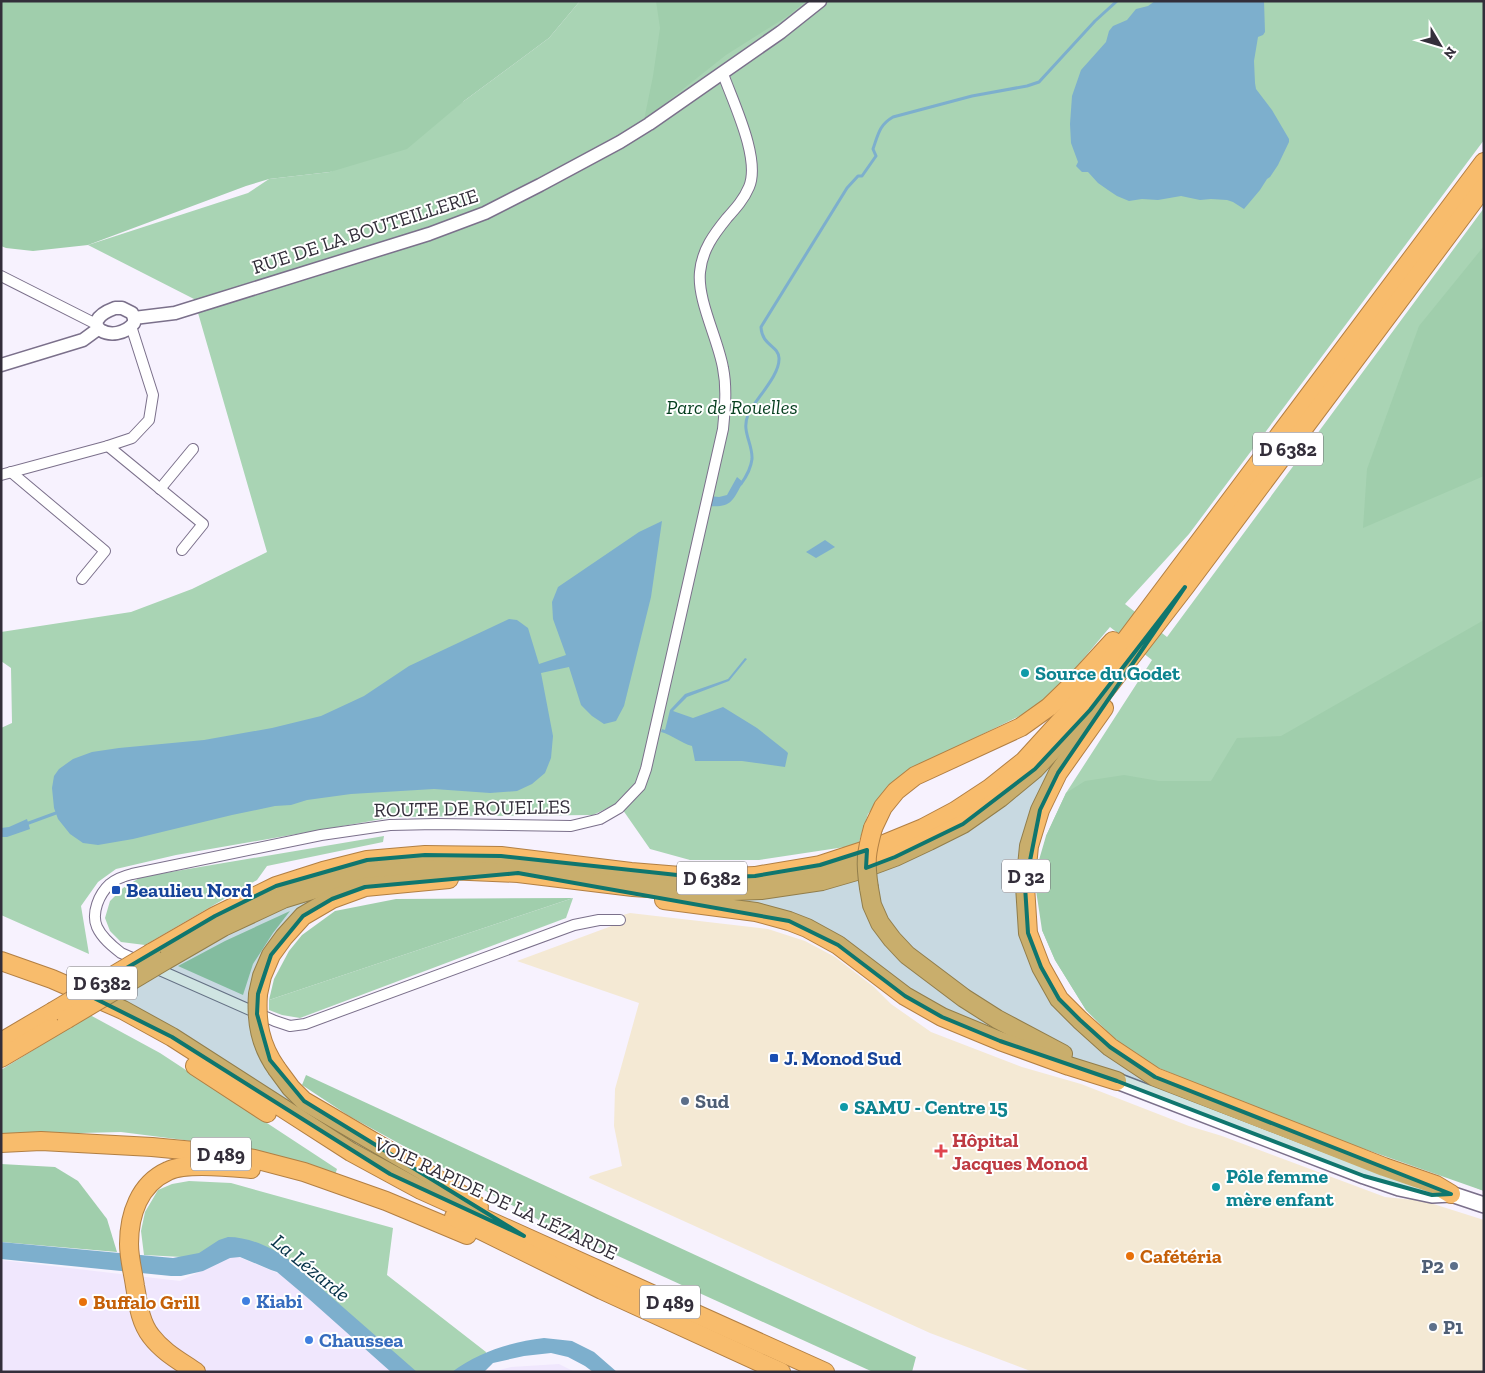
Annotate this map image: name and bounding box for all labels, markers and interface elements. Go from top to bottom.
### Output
north arrow [1415,20,1465,70]
text: N [1440,43,1460,62]
street label: RUE DE LA BOUTEILLERIE [249,183,481,279]
park label: Parc de Rouelles [666,395,798,419]
road number: D 6382 [1253,432,1323,466]
place label: Source du Godet [1035,661,1181,685]
marker: Source du Godet [1019,667,1031,679]
street label: ROUTE DE ROUELLES [373,794,571,822]
road number: D 32 [1002,859,1050,892]
road number: D 6382 [677,861,747,894]
place label: Beaulieu Nord [126,878,253,902]
marker: Beaulieu Nord [110,884,122,896]
road number: D 6382 [67,966,137,1000]
place label: J. Monod Sud [784,1046,902,1070]
marker: J. Monod Sud [768,1052,780,1064]
place label: Sud [695,1089,730,1113]
marker: Sud [679,1095,691,1107]
place label: SAMU - Centre 15 [854,1095,1008,1119]
marker: SAMU - Centre 15 [838,1101,850,1113]
place label: Hôpital Jacques Monod [952,1128,1088,1175]
street label: VOIE RAPIDE DE LA LÉZARDE [370,1131,621,1265]
road number: D 489 [191,1138,251,1170]
marker: Hôpital Jacques Monod [934,1144,948,1158]
place label: Pôle femme mère enfant [1226,1164,1335,1211]
marker: Pôle femme mère enfant [1210,1181,1222,1193]
water label: La Lézarde [267,1228,356,1307]
place label: Cafétéria [1140,1244,1222,1268]
marker: Cafétéria [1124,1250,1136,1262]
place label: P2 [1421,1254,1444,1278]
marker: P2 [1448,1260,1460,1272]
road number: D 489 [640,1285,700,1318]
place label: Kiabi [256,1289,303,1313]
place label: Buffalo Grill [93,1290,200,1314]
marker: Kiabi [240,1295,252,1307]
marker: Buffalo Grill [77,1296,89,1308]
place label: P1 [1443,1315,1463,1339]
marker: P1 [1427,1321,1439,1333]
place label: Chaussea [319,1328,403,1352]
marker: Chaussea [303,1334,315,1346]

